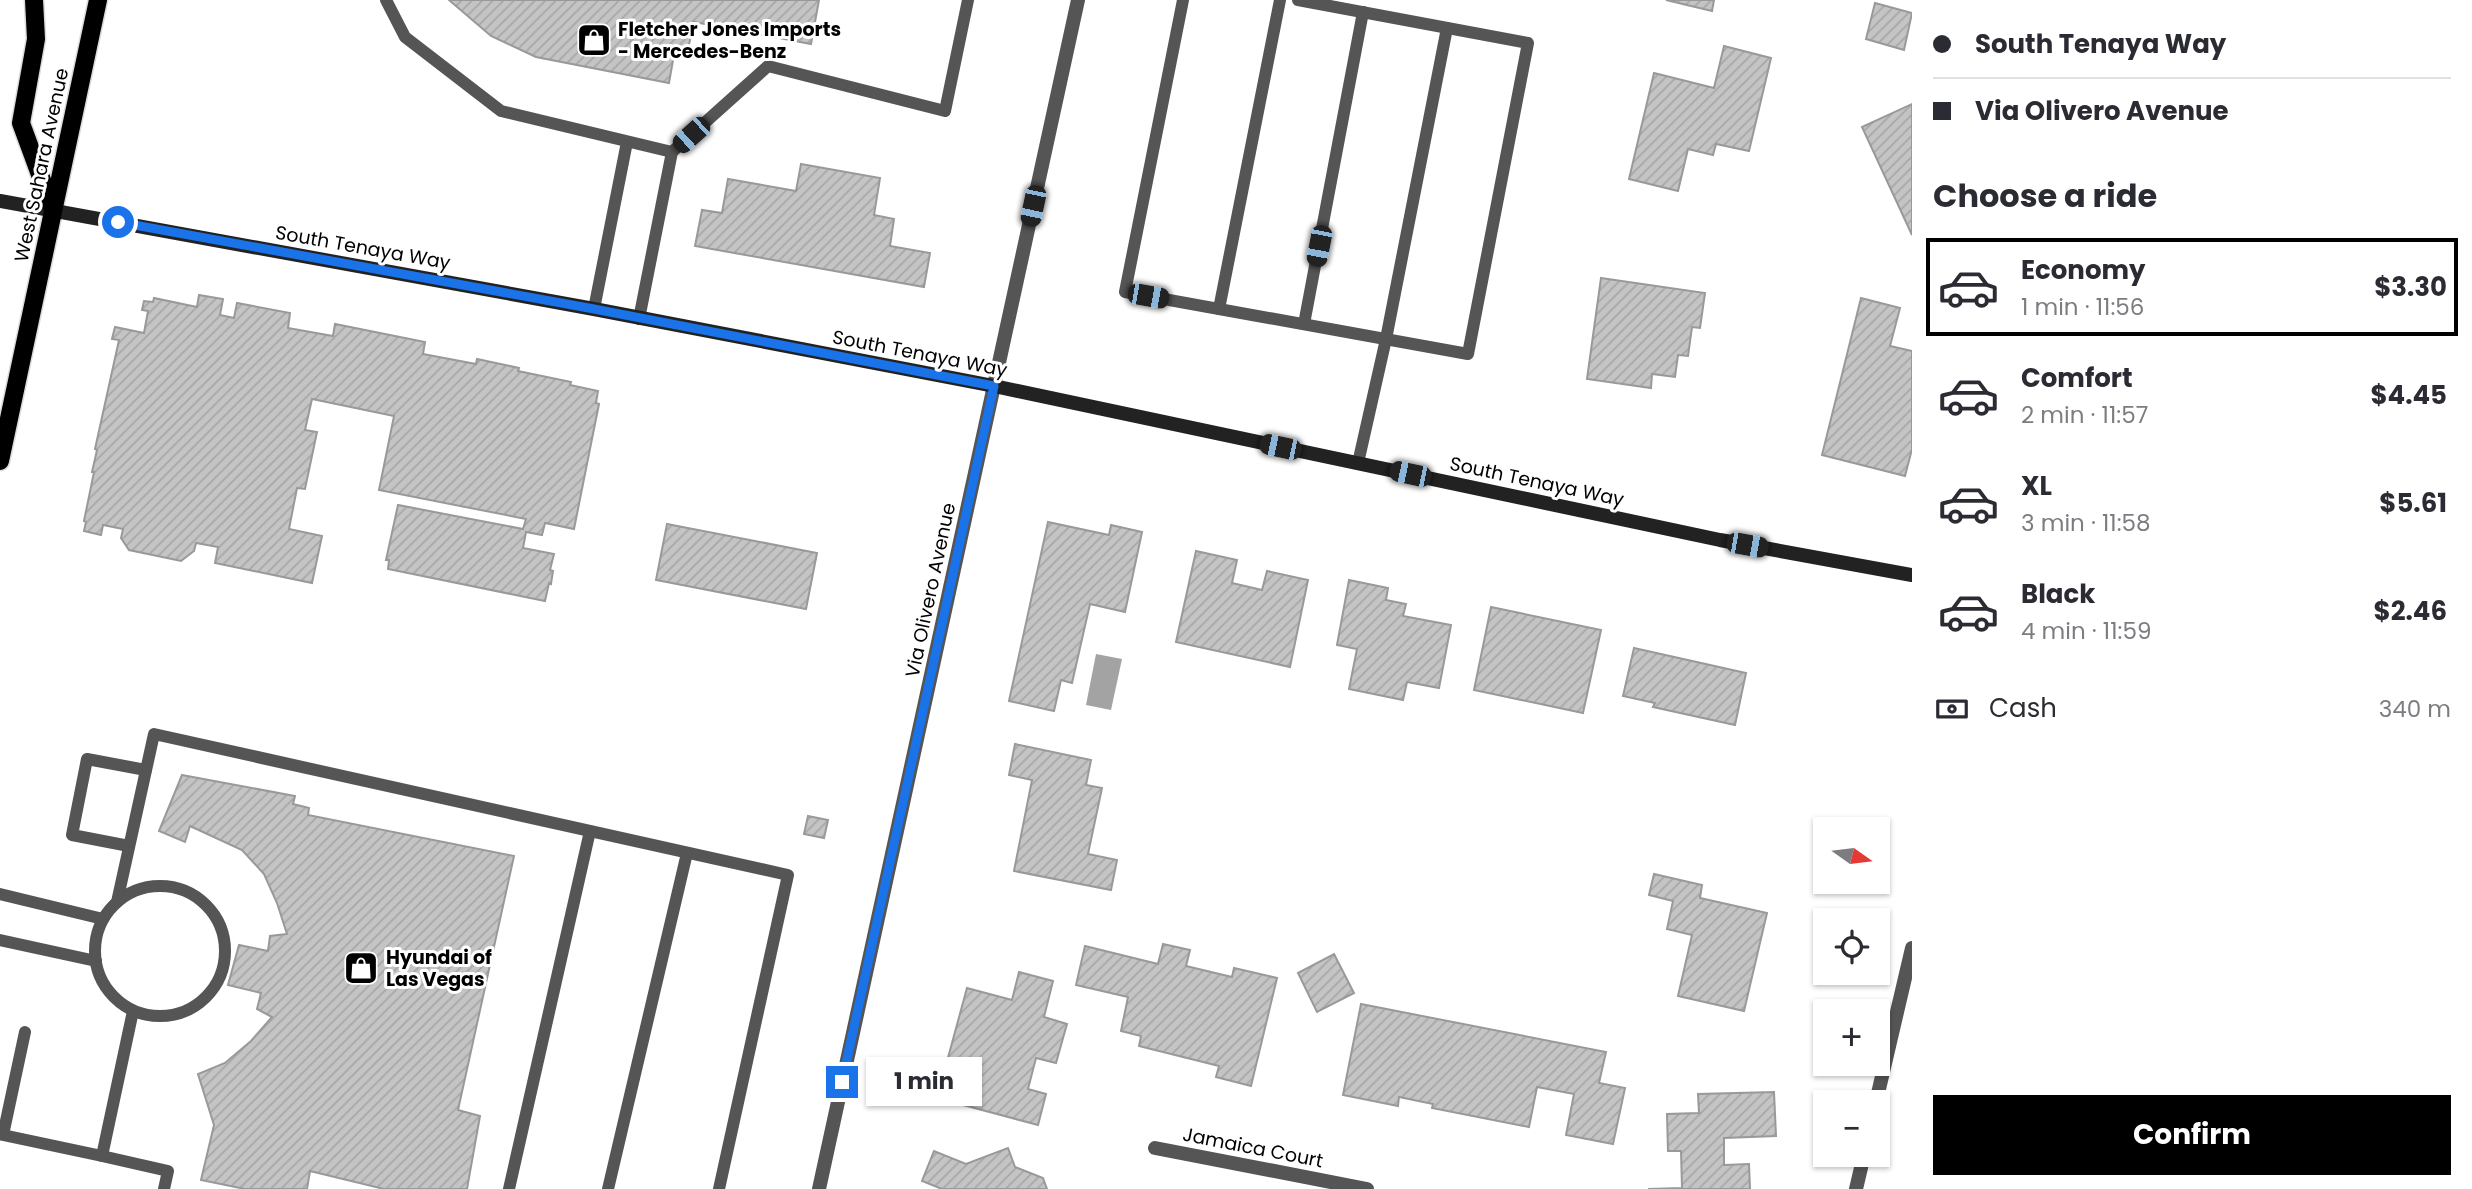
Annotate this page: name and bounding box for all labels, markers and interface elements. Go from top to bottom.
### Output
place label: Fletcher Jones Imports - Mercedes-Benz [618,16,841,65]
shop icon: Fletcher Jones Imports - Mercedes-Benz [575,21,613,59]
text: South Tenaya Way [1975,26,2226,62]
street label: West Sahara Avenue [8,66,75,265]
text: Via Olivero Avenue [1975,93,2229,129]
car [669,113,714,157]
text: Choose a ride [1933,173,2157,218]
car [1019,183,1048,229]
route start [102,206,134,238]
street label: South Tenaya Way [273,219,453,276]
car [1305,223,1334,269]
text: Economy [2021,252,2145,288]
icon: car [1937,256,2000,319]
text: $3.30 [2374,269,2447,305]
car [1126,282,1171,310]
text: 1 min · 11:56 [2021,291,2144,323]
street label: South Tenaya Way [830,323,1010,384]
text: Comfort [2021,360,2133,396]
icon: car [1937,364,2000,427]
text: $4.45 [2370,377,2447,413]
text: 2 min · 11:57 [2021,399,2148,431]
car [1258,432,1303,462]
street label: South Tenaya Way [1447,450,1627,513]
car [1388,459,1433,489]
text: XL [2021,468,2052,504]
icon: car [1937,472,2000,535]
text: $5.61 [2379,485,2447,521]
street label: Via Olivero Avenue [899,500,962,680]
text: 3 min · 11:58 [2021,507,2151,539]
car [1725,531,1770,559]
text: Black [2021,576,2095,612]
icon: car [1937,580,2000,643]
text: $2.46 [2374,593,2447,629]
text: 4 min · 11:59 [2021,615,2151,647]
icon: cash [1933,690,1971,728]
text: Cash [1989,690,2057,726]
text: 340 m [2379,693,2451,725]
north arrow [1813,817,1890,894]
map controls [1813,817,1890,1167]
button: locate [1813,908,1890,985]
place label: Hyundai of Las Vegas [386,944,492,993]
shop icon: Hyundai of Las Vegas [342,949,380,987]
button: + [1813,999,1890,1076]
callout: 1 min [866,1058,982,1106]
text: 1 min [894,1065,954,1097]
route end [826,1066,858,1098]
button: − [1813,1090,1890,1167]
button: Confirm [1933,1095,2451,1175]
street label: Jamaica Court [1180,1121,1325,1174]

